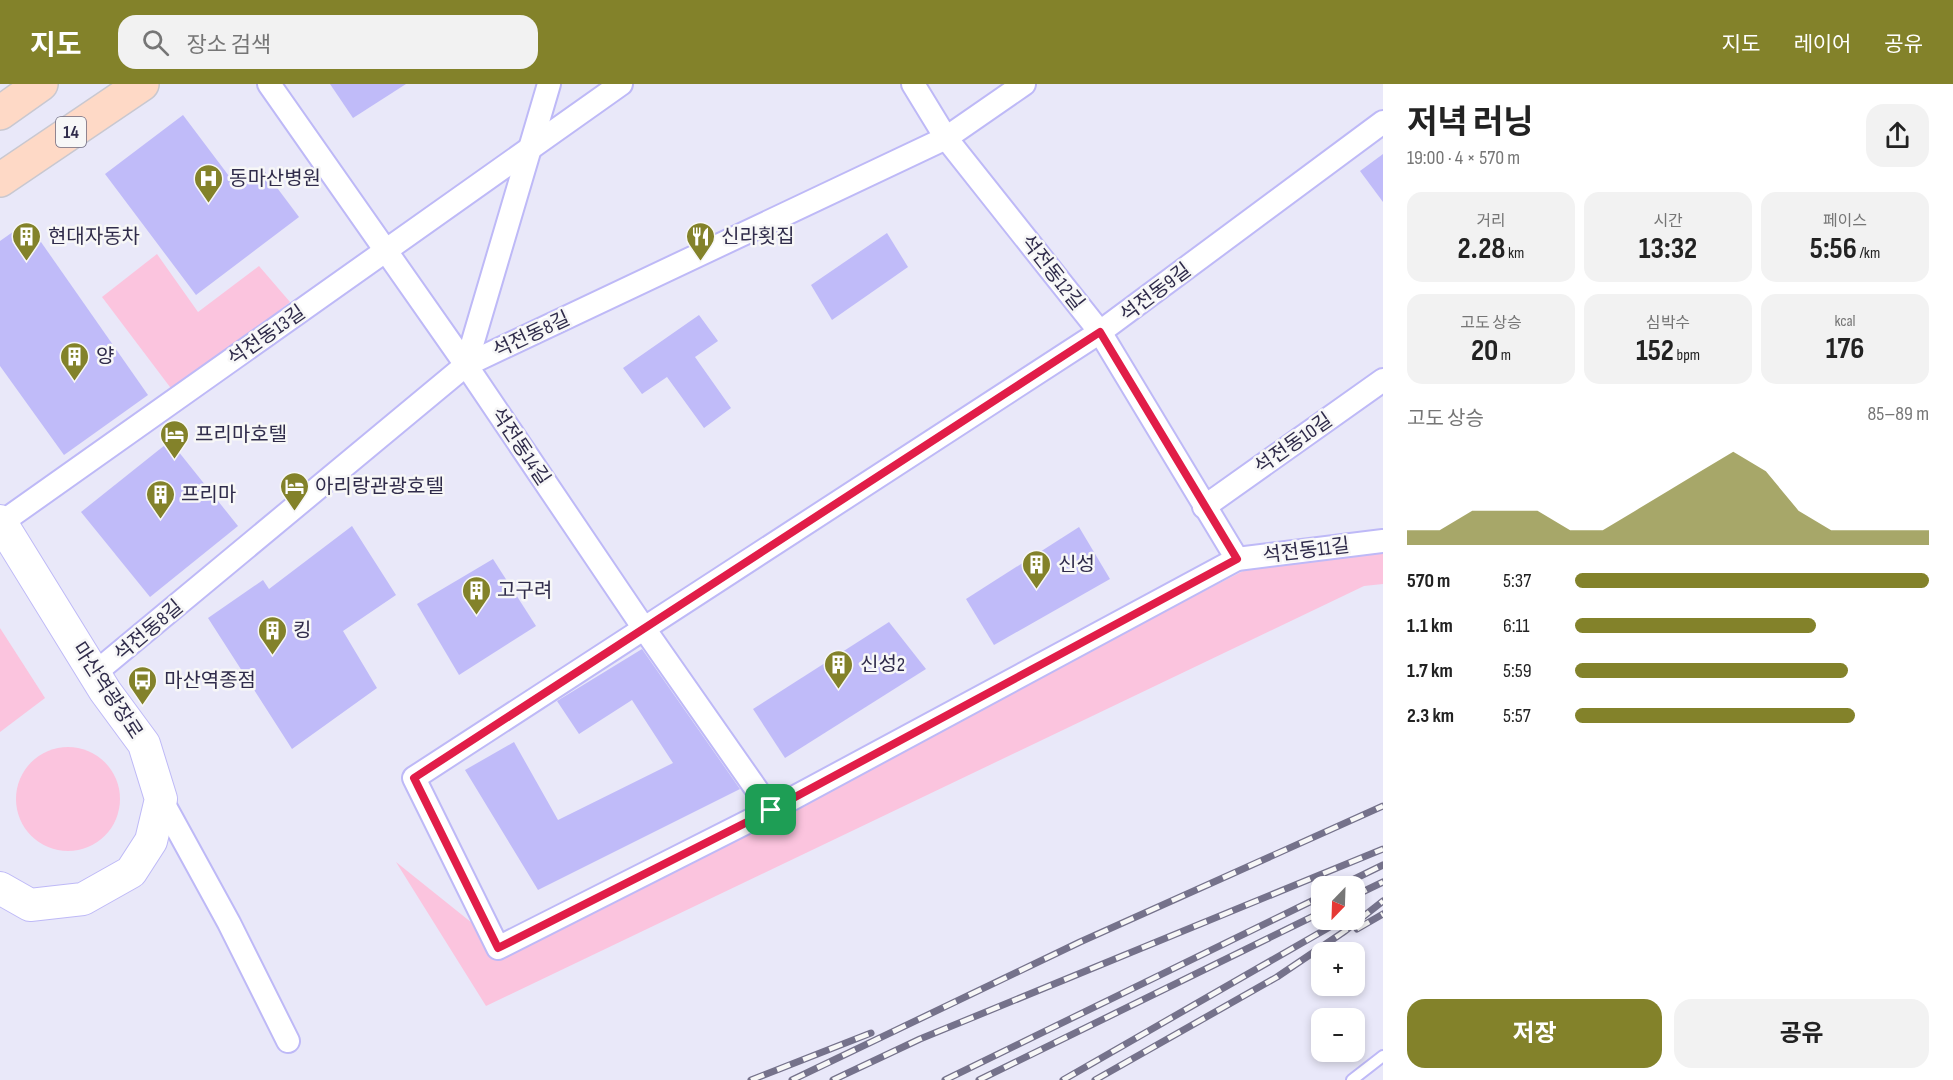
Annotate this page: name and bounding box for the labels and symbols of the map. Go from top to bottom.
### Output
road number: 14 [56,117,86,147]
hospital icon: 동마산병원 [192,162,224,204]
place label: 동마산병원 [229,167,321,191]
building icon: 현대자동차 [11,220,43,262]
restaurant icon: 신라횟집 [684,220,716,262]
place label: 현대자동차 [48,225,140,249]
place label: 신라횟집 [721,225,795,249]
street label: 석전동12길 [1015,230,1089,315]
street label: 석전동9길 [1115,258,1196,327]
street label: 석전동13길 [223,300,310,371]
street label: 석전동8길 [489,307,574,363]
building icon: 양 [59,340,91,382]
place label: 양 [96,345,114,369]
street label: 석전동14길 [485,403,555,490]
street label: 석전동10길 [1250,408,1337,479]
hotel icon: 프리마호텔 [158,418,190,460]
place label: 프리마호텔 [195,423,287,447]
hotel icon: 아리랑관광호텔 [278,470,310,512]
place label: 아리랑관광호텔 [315,475,444,499]
building icon: 프리마 [144,478,176,520]
place label: 프리마 [181,483,236,507]
street label: 석전동11길 [1261,534,1351,568]
building icon: 신성 [1021,548,1053,590]
place label: 신성 [1058,553,1095,577]
building icon: 고구려 [460,574,492,616]
place label: 고구려 [497,579,552,603]
street label: 석전동8길 [109,595,188,666]
building icon: 킹 [256,614,288,656]
place label: 킹 [293,619,311,643]
street label: 마산역광장로 [67,638,147,743]
building icon: 신성2 [823,648,855,690]
place label: 신성2 [860,653,905,677]
bus stop icon: 마산역종점 [127,664,159,706]
place label: 마산역종점 [164,669,256,693]
pin [745,784,796,835]
north arrow [1311,876,1365,930]

